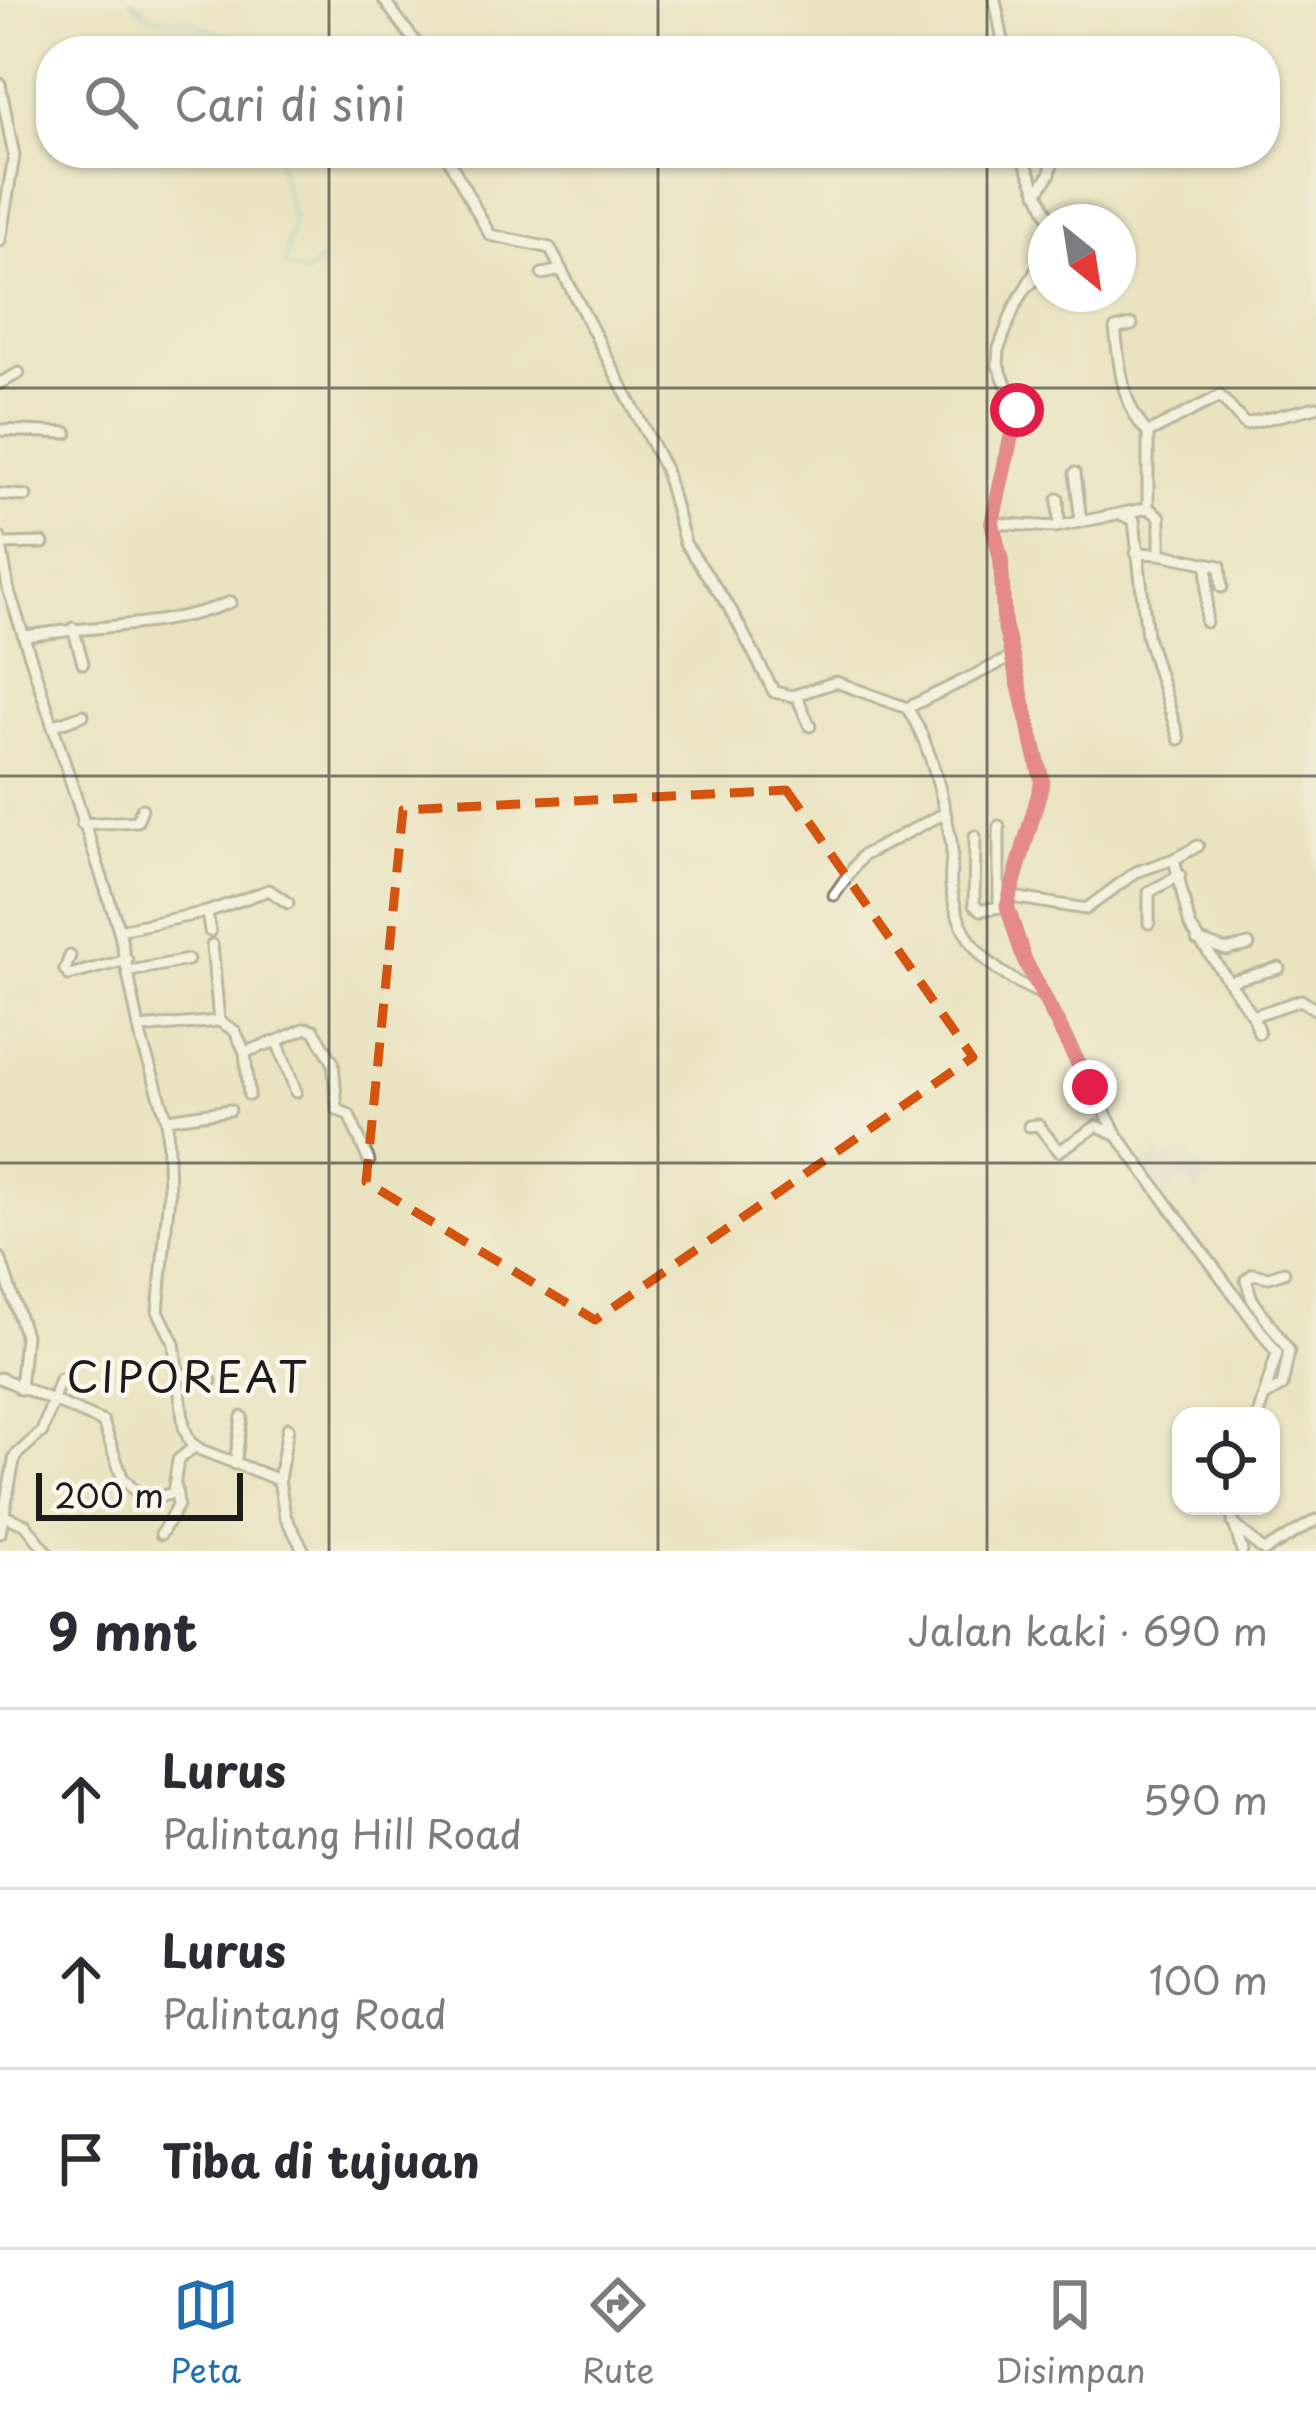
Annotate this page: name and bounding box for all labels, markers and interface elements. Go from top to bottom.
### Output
search box [36,36,1280,168]
text: Cari di sini [174,68,406,136]
icon: search [78,69,144,135]
north arrow [1028,204,1136,312]
route start [990,383,1044,437]
route end [1063,1060,1117,1114]
district label: CIPOREAT [66,1344,310,1407]
map controls [1172,1407,1280,1515]
button: locate [1172,1407,1280,1515]
scale bar [36,1467,243,1520]
text: 200 m [54,1469,164,1519]
text: 9 mnt [48,1591,198,1668]
text: Jalan kaki · 690 m [908,1600,1268,1659]
text: Lurus [162,1735,286,1803]
icon: ahead [48,1766,114,1832]
text: 590 m [1142,1769,1268,1828]
text: Palintang Hill Road [162,1803,522,1862]
text: Lurus [162,1915,286,1983]
icon: ahead [48,1946,114,2012]
text: 100 m [1149,1949,1268,2008]
text: Palintang Road [162,1983,447,2042]
text: Tiba di tujuan [162,2125,480,2193]
icon: arrive [48,2126,114,2192]
tab: Peta [170,2272,241,2394]
tab: Rute [582,2272,655,2394]
tab: Disimpan [995,2272,1146,2394]

